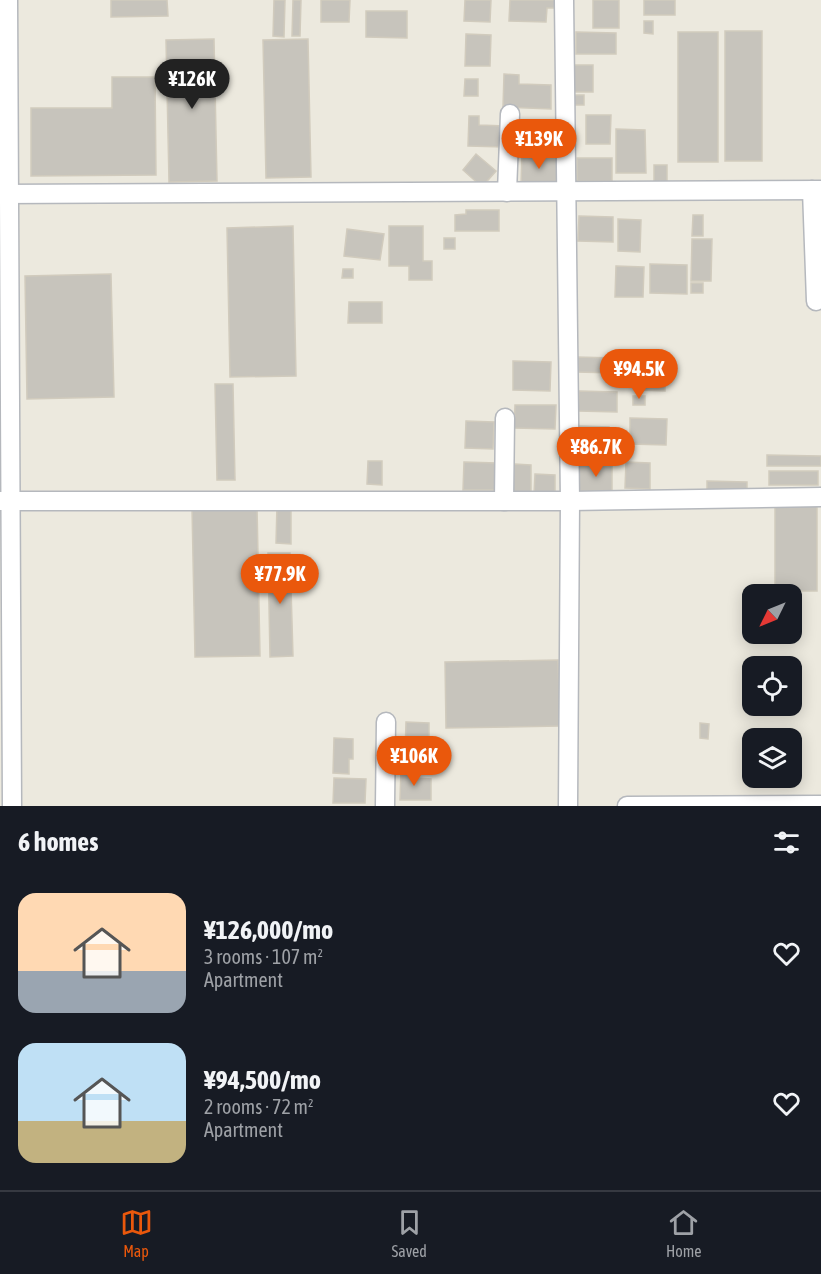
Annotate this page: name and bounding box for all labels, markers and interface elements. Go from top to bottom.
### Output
pin: ¥126K [150,59,234,110]
text: ¥126K [169,67,215,90]
pin: ¥139K [497,119,581,170]
text: ¥139K [516,127,562,150]
pin: ¥94.5K [590,349,688,400]
text: ¥94.5K [614,357,664,380]
pin: ¥86.7K [547,427,645,478]
text: ¥86.7K [571,435,621,458]
pin: ¥77.9K [231,554,329,605]
text: ¥77.9K [255,562,305,585]
north arrow [742,584,802,644]
map controls [742,584,802,788]
button: locate [742,656,802,716]
button: layers [742,728,802,788]
pin: ¥106K [372,736,456,787]
text: ¥106K [391,744,437,767]
icon: filters [770,826,803,859]
text: 6 homes [18,827,98,857]
text: ¥126,000/mo [204,915,333,945]
icon: home [66,917,138,989]
icon: heart [770,937,803,970]
text: 3 rooms · 107 m² [204,945,323,968]
text: Apartment [204,968,283,991]
text: ¥94,500/mo [204,1065,321,1095]
icon: home [66,1067,138,1139]
icon: heart [770,1087,803,1120]
text: 2 rooms · 72 m² [204,1095,314,1118]
text: Apartment [204,1118,283,1141]
tab: Map [120,1206,153,1260]
tab: Saved [392,1206,427,1260]
tab: Home [666,1206,701,1260]

